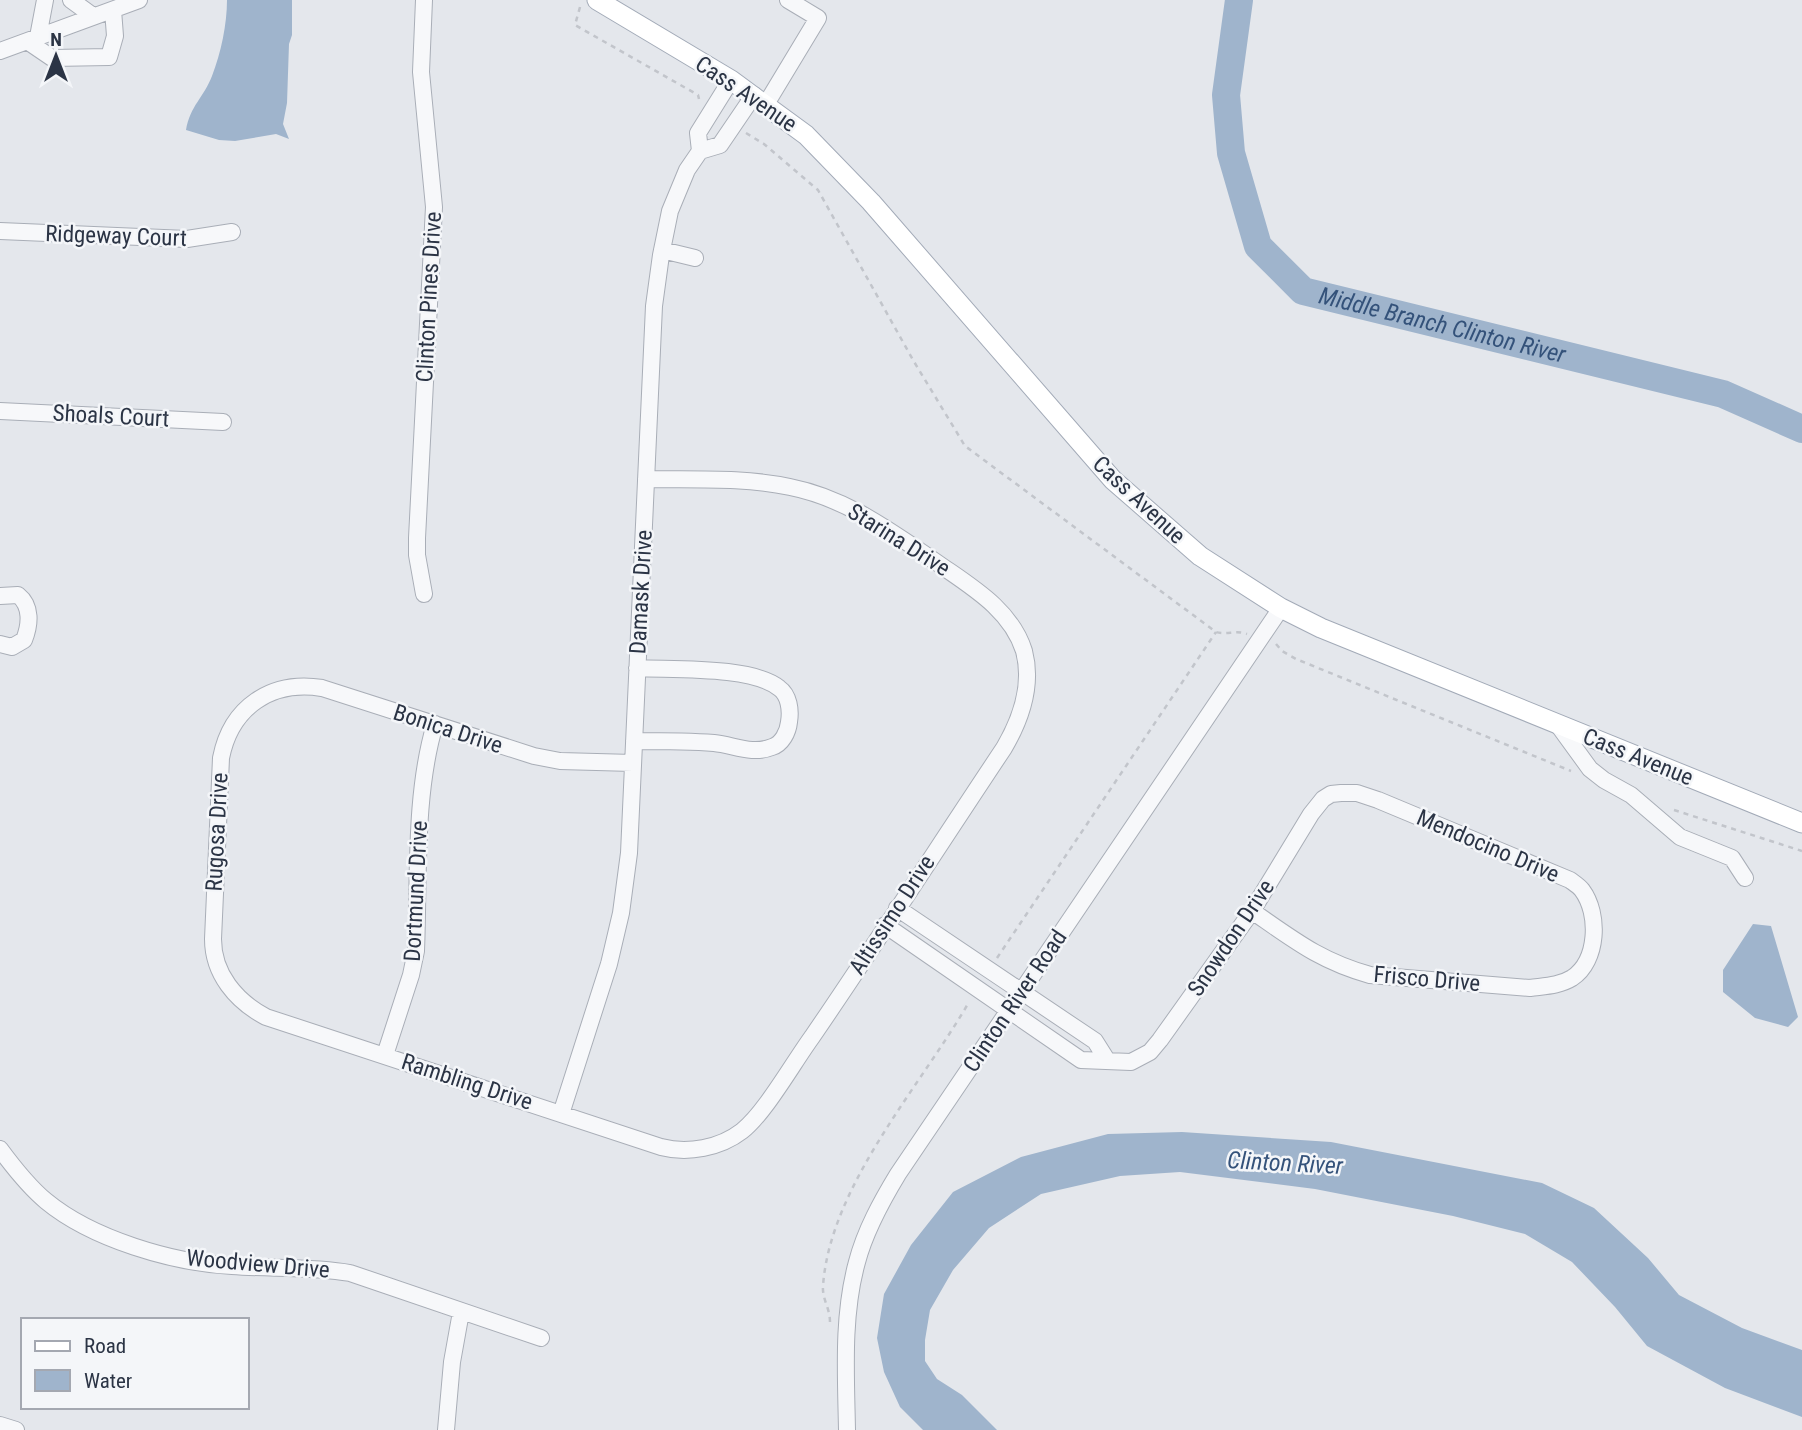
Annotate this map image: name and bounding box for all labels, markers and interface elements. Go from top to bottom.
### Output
north arrow [21,21,91,91]
text: N [50,28,62,51]
street label: Cass Avenue [690,50,802,138]
street label: Clinton Pines Drive [411,211,447,383]
street label: Ridgeway Court [45,220,187,252]
water label: Middle Branch Clinton River [1316,281,1569,369]
street label: Shoals Court [52,399,170,433]
street label: Cass Avenue [1087,450,1191,550]
street label: Starina Drive [843,498,955,582]
street label: Damask Drive [624,529,658,655]
street label: Bonica Drive [390,699,506,759]
street label: Cass Avenue [1579,723,1697,791]
street label: Rugosa Drive [200,772,234,892]
street label: Mendocino Drive [1413,804,1563,888]
street label: Dortmund Drive [399,820,433,962]
street label: Altissimo Drive [843,850,941,980]
street label: Snowdon Drive [1182,875,1280,1001]
street label: Clinton River Road [957,925,1073,1077]
street label: Frisco Drive [1373,961,1481,997]
street label: Rambling Drive [398,1048,536,1116]
water label: Clinton River [1226,1146,1344,1180]
street label: Woodview Drive [185,1244,331,1284]
legend [21,1318,248,1409]
text: Road [84,1334,126,1358]
text: Water [84,1369,132,1393]

